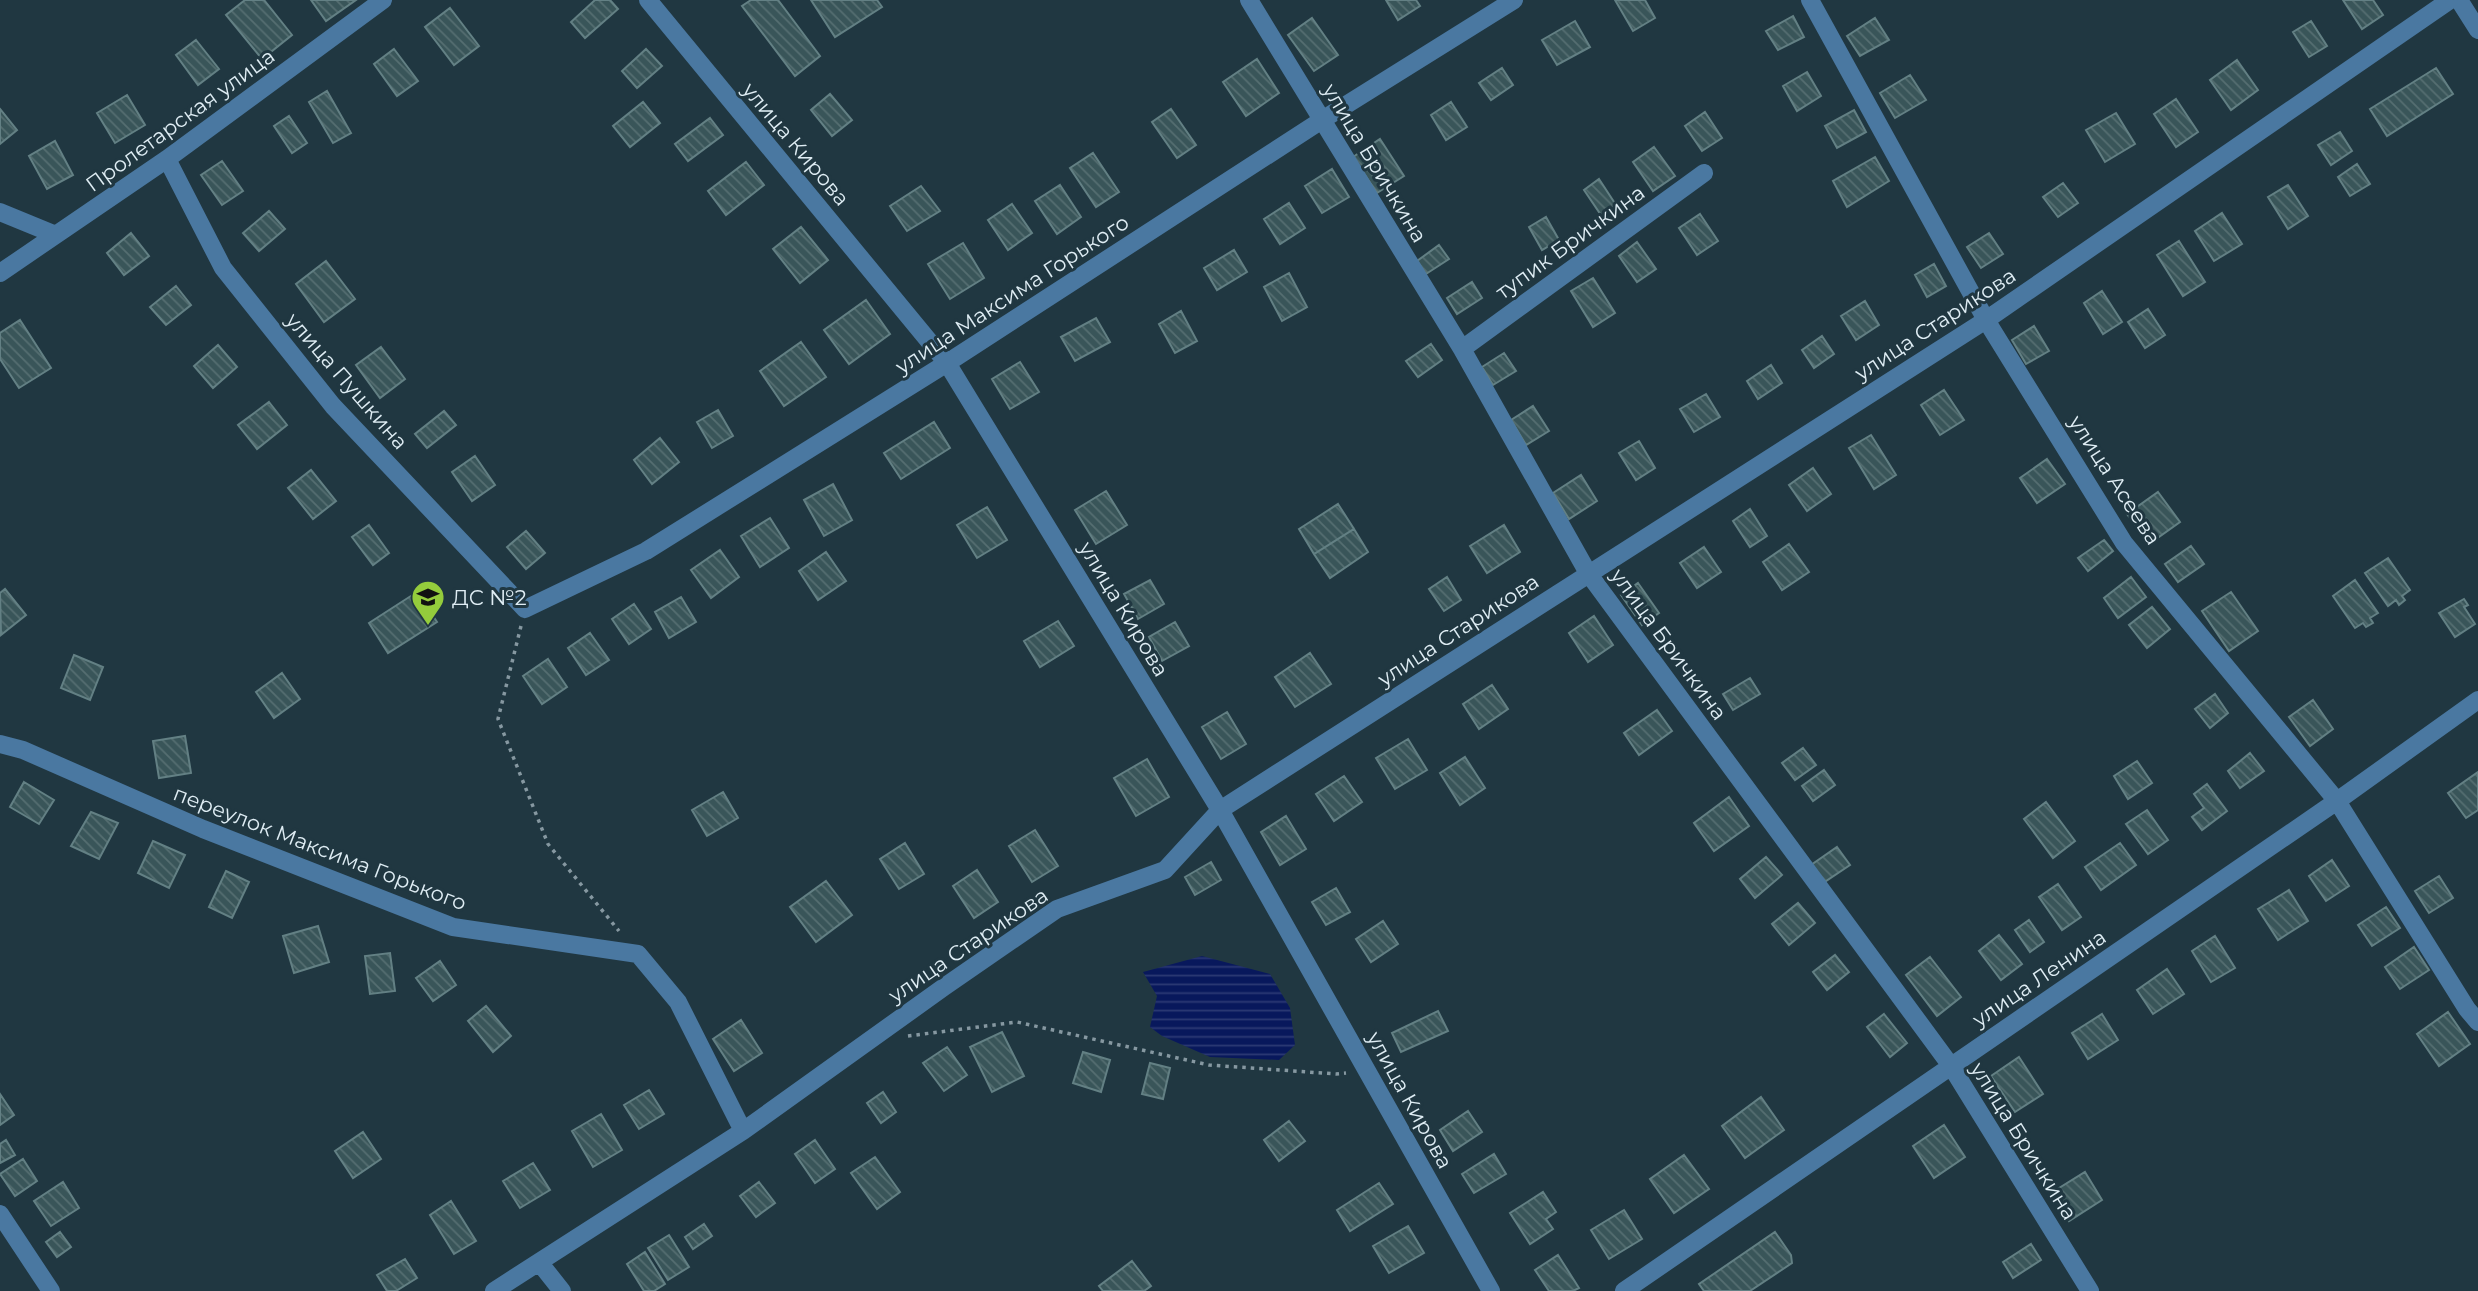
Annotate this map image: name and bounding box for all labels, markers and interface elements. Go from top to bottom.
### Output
street label: Пролетарская улица [81,43,279,197]
street label: улица Кирова [737,77,855,211]
street label: улица Бричкина [1317,78,1432,247]
street label: тупик Бричкина [1491,180,1649,304]
street label: улица Максима Горького [890,209,1133,379]
street label: улица Старикова [1849,263,2020,386]
street label: улица Пушкина [280,307,413,454]
street label: улица Асеева [2063,410,2166,549]
street label: улица Кирова [1073,536,1174,681]
street label: улица Бричкина [1605,563,1732,724]
street label: улица Старикова [1372,569,1543,692]
school or university icon: ДС №2 [409,578,447,627]
place label: ДС №2 [452,585,527,610]
street label: переулок Максима Горького [170,780,470,916]
street label: улица Старикова [883,882,1053,1008]
street label: улица Ленина [1967,924,2110,1032]
street label: улица Кирова [1362,1026,1458,1173]
street label: улица Бричкина [1965,1057,2083,1224]

